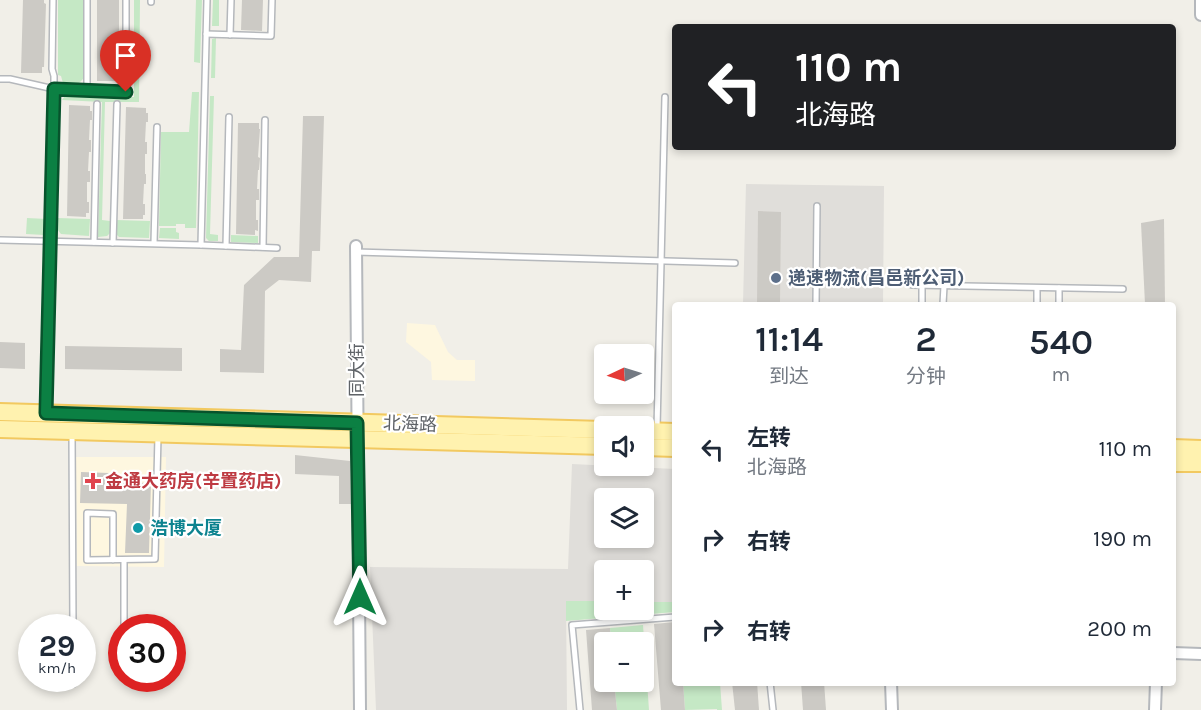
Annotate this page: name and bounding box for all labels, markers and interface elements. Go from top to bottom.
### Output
pin [100,30,151,92]
icon: arrive [109,39,142,72]
text: 110 m [795,42,902,92]
icon: left [696,48,774,126]
text: 北海路 [795,99,876,131]
place label: 递速物流(昌邑新公司) [788,267,964,289]
marker: 递速物流(昌邑新公司) [769,271,783,285]
text: 11:14 [755,318,823,360]
text: 2 [915,318,937,360]
text: 540 [1029,321,1093,363]
street label: 同大街 [346,343,368,397]
north arrow [594,344,654,404]
map controls [594,344,654,692]
text: m [1052,363,1070,386]
text: 到达 [769,365,809,388]
text: 分钟 [906,365,946,388]
street label: 北海路 [383,412,437,436]
button: sound [594,416,654,476]
text: 左转 [747,425,791,451]
icon: left [696,433,729,466]
text: 110 m [1099,436,1152,462]
text: 北海路 [747,456,807,479]
place label: 金通大药房(辛置药店) [105,470,281,492]
marker: 金通大药房(辛置药店) [86,474,100,488]
button: layers [594,488,654,548]
place label: 浩博大厦 [150,517,222,539]
marker: 浩博大厦 [131,521,145,535]
icon: right [696,523,729,556]
text: 190 m [1093,526,1152,552]
text: 右转 [747,529,791,555]
button: + [594,560,654,620]
position arrow [328,565,392,629]
icon: right [696,613,729,646]
speed limit sign: 30 [108,614,186,692]
text: 200 m [1087,616,1152,642]
text: 右转 [747,619,791,645]
text: 29 [39,628,75,664]
button: − [594,632,654,692]
text: km/h [38,659,76,677]

